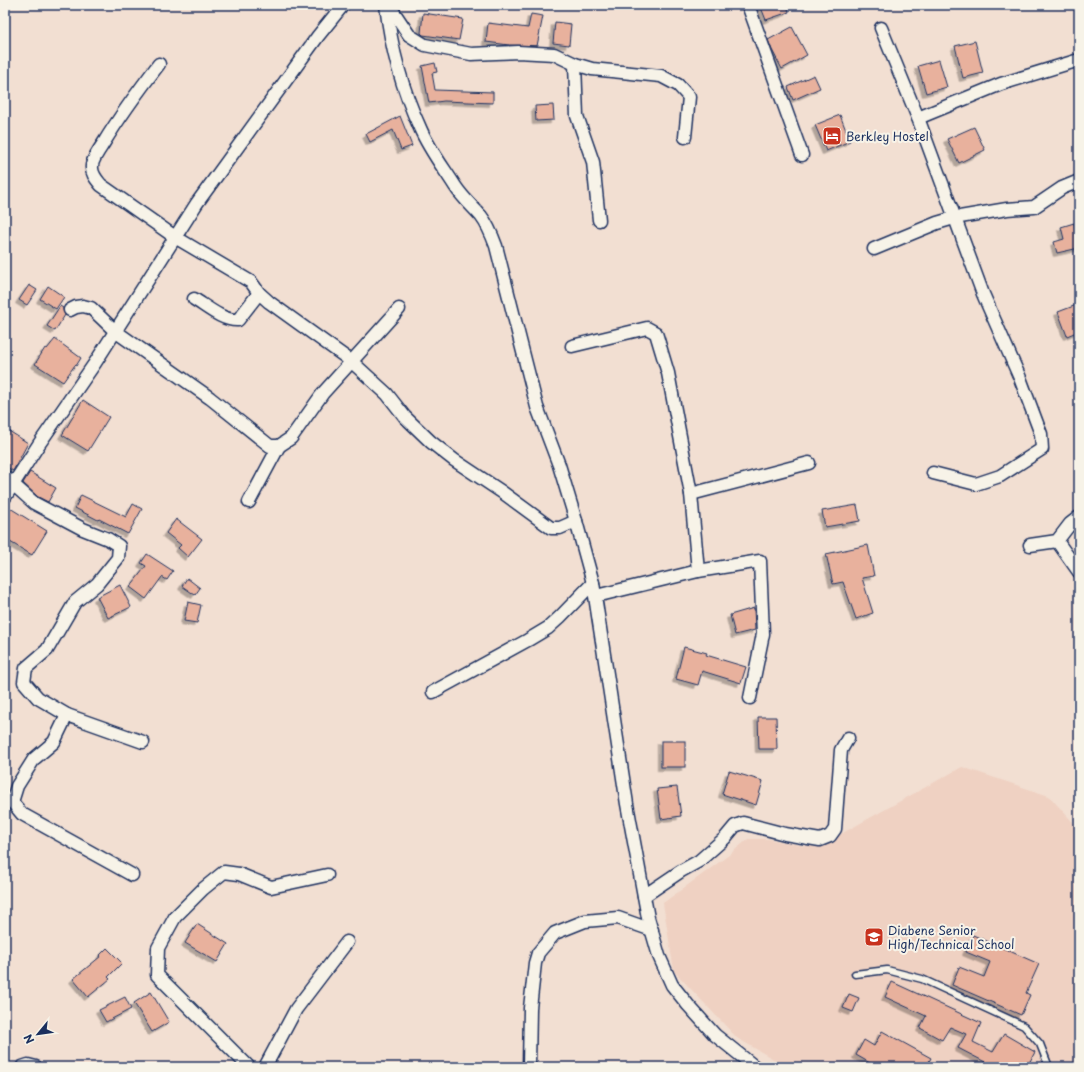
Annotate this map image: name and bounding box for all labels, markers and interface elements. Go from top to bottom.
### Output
hotel icon: Berkley Hostel [821,125,843,147]
place label: Berkley Hostel [846,127,929,145]
place label: Diabene Senior High/Technical School [888,921,1014,953]
school or university icon: Diabene Senior High/Technical School [863,926,885,948]
north arrow [18,1014,58,1054]
text: N [19,1031,38,1047]

